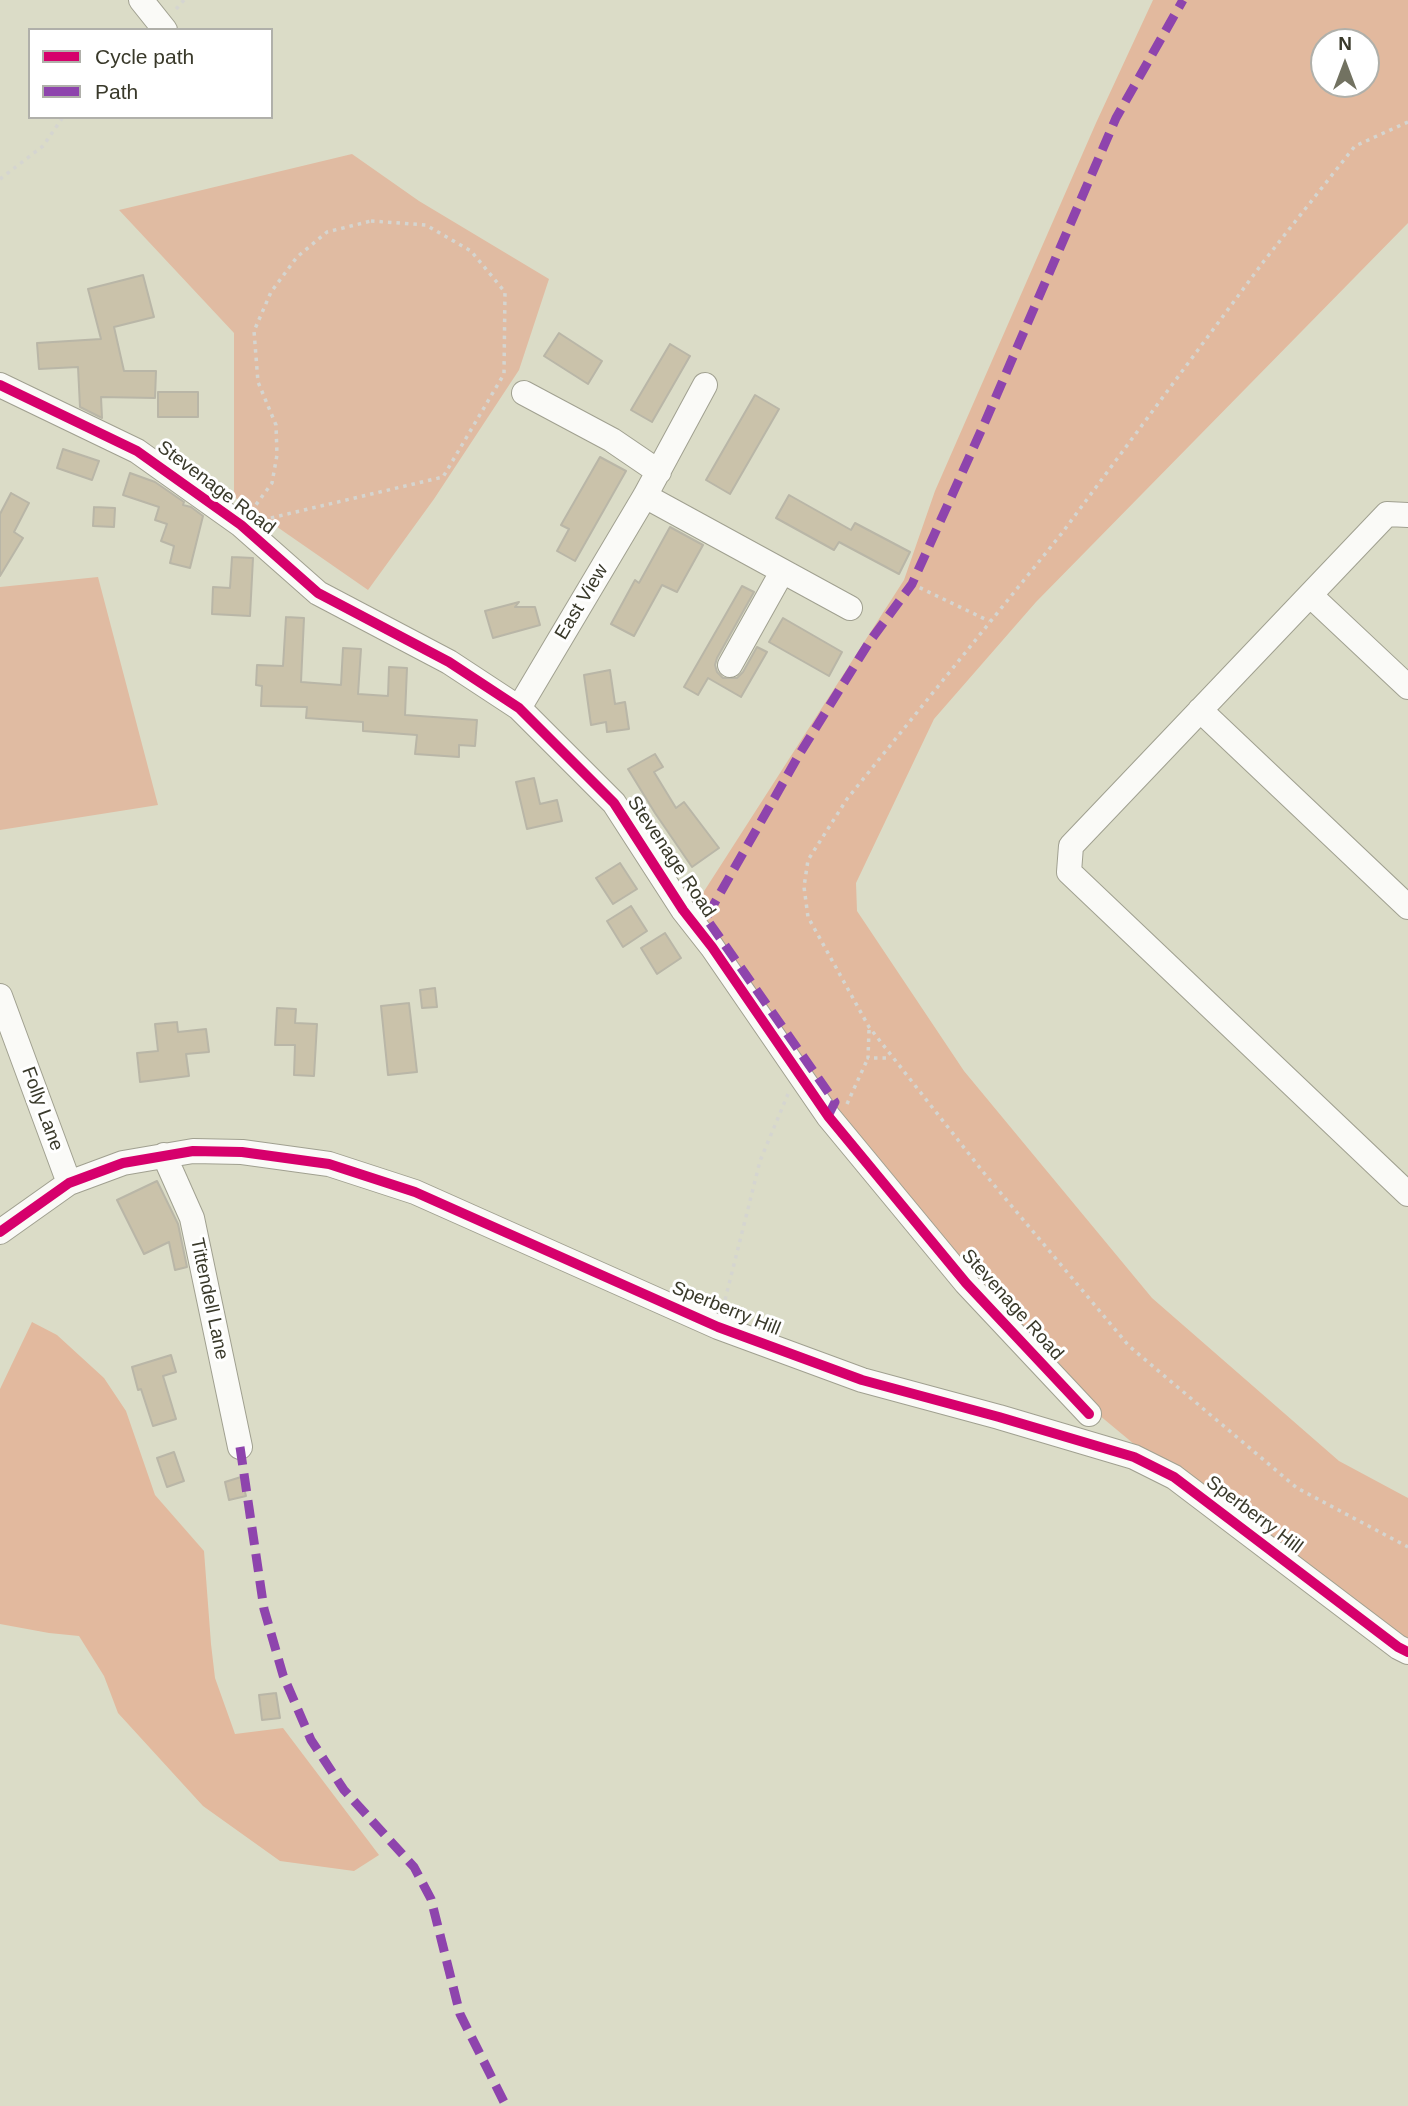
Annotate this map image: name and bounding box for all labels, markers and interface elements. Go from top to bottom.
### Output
legend [28,28,273,119]
north arrow [1310,28,1380,98]
text: N [1338,33,1352,54]
text: Cycle path [95,45,194,68]
text: Path [95,80,138,103]
street label: Stevenage Road [153,436,279,540]
street label: East View [551,560,613,644]
street label: Stevenage Road [622,792,720,922]
street label: Folly Lane [16,1064,68,1154]
street label: Tittendell Lane [185,1236,233,1362]
street label: Stevenage Road [956,1245,1068,1365]
street label: Sperberry Hill [668,1277,784,1341]
street label: Sperberry Hill [1201,1471,1307,1559]

